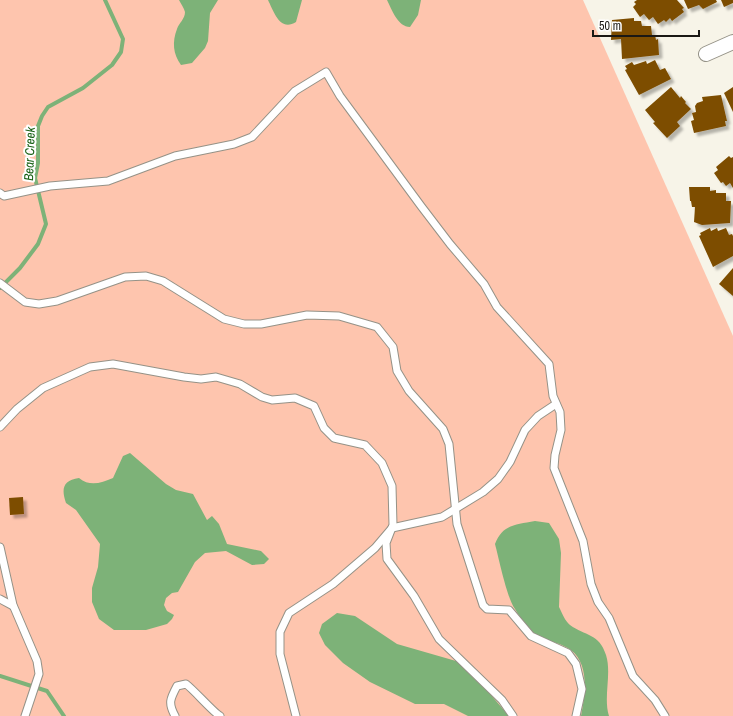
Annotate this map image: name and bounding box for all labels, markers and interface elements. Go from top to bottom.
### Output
scale bar [593,12,699,38]
text: 50 m [599,18,621,34]
water label: Bear Creek [20,126,39,181]

